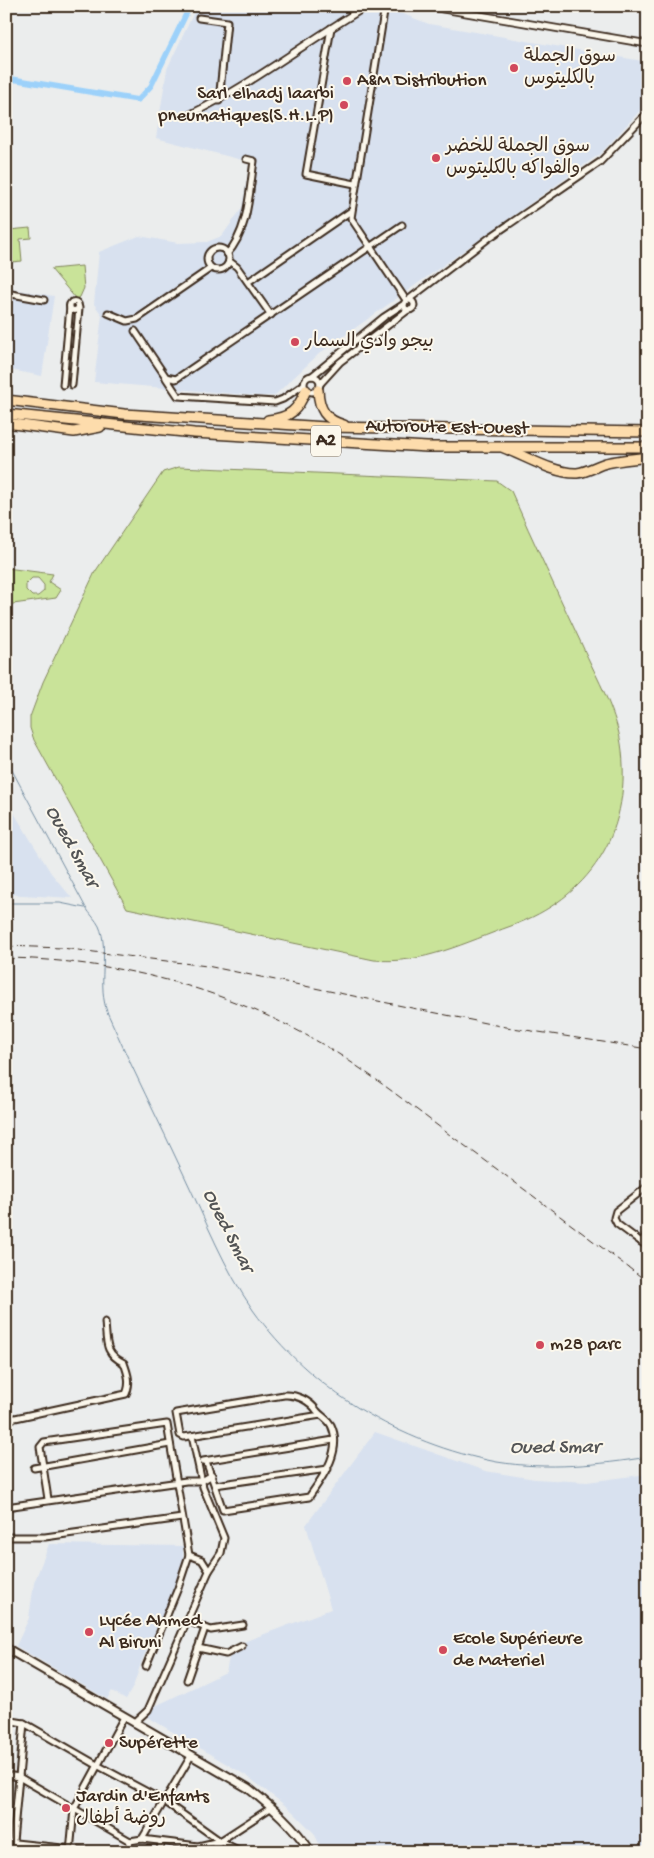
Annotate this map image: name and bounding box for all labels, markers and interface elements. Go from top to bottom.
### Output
place label: سوق الجملة بالكليتوس [524,46,616,91]
marker: سوق الجملة بالكليتوس [508,62,520,74]
place label: A&M Distribution [357,70,486,93]
marker: A&M Distribution [341,75,353,87]
place label: Sarl elhadj laarbi pneumatiques(S.H.L.P) [157,83,334,128]
marker: Sarl elhadj laarbi pneumatiques(S.H.L.P) [338,99,350,111]
place label: سوق الجملة للخضر والفواكه بالكليتوس [444,136,590,181]
marker: سوق الجملة للخضر والفواكه بالكليتوس [430,152,442,164]
place label: بيجو وادي السمار [304,331,434,354]
marker: بيجو وادي السمار [289,336,301,348]
street label: Autoroute Est-Ouest [365,415,531,441]
road number: A2 [311,426,341,456]
water label: Oued Smar [39,802,105,895]
water label: Oued Smar [196,1186,259,1280]
place label: m28 parc [550,1334,621,1357]
marker: m28 parc [534,1339,546,1351]
water label: Oued Smar [510,1437,604,1460]
place label: Lycée Ahmed Al Biruni [99,1610,204,1655]
marker: Lycée Ahmed Al Biruni [83,1626,95,1638]
place label: Ecole Supérieure de Materiel [453,1628,583,1673]
marker: Ecole Supérieure de Materiel [437,1644,449,1656]
place label: Supérette [119,1732,198,1755]
marker: Supérette [103,1737,115,1749]
place label: Jardin d'Enfants روضة أطفال [76,1786,210,1831]
marker: Jardin d'Enfants روضة أطفال [60,1802,72,1814]

